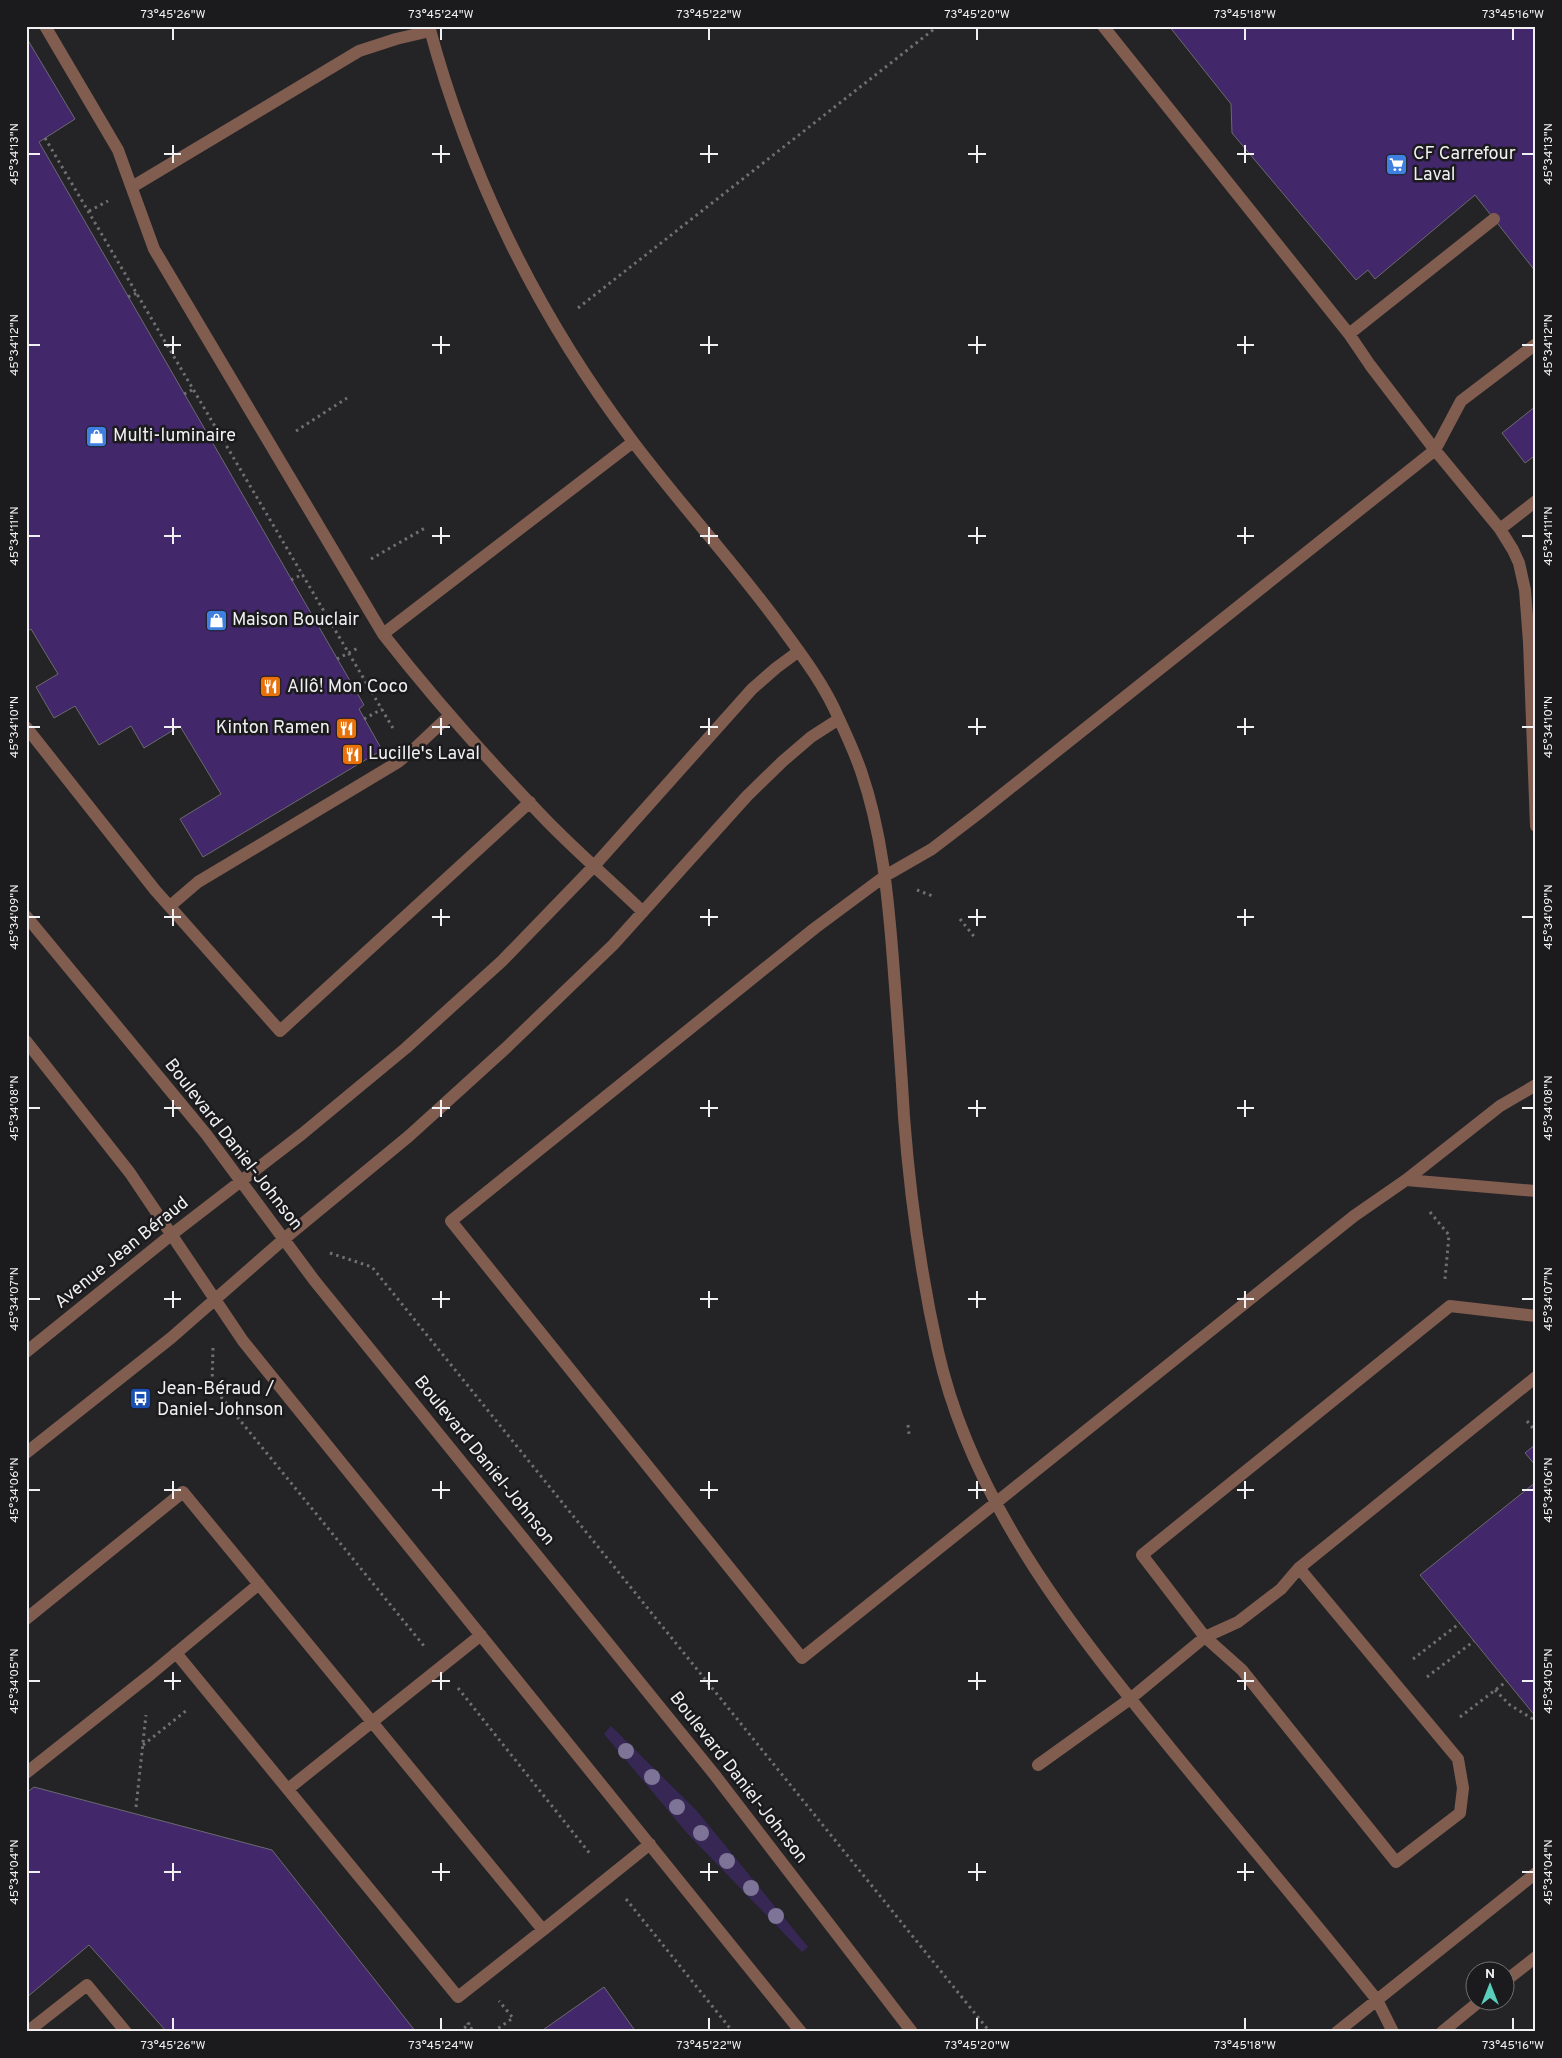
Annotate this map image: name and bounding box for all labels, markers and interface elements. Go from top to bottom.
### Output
text: 73°45'26"W [140,7,206,23]
text: 73°45'24"W [408,7,474,23]
text: 73°45'22"W [676,7,742,23]
text: 73°45'20"W [944,7,1010,23]
text: 73°45'18"W [1214,7,1276,23]
text: 73°45'16"W [1482,7,1544,23]
text: 45°34'13"N [7,123,23,185]
text: 45°34'13"N [1541,123,1557,185]
place label: CF Carrefour Laval [1413,143,1516,187]
supermarket icon: CF Carrefour Laval [1385,152,1409,176]
text: 45°34'12"N [7,314,23,376]
text: 45°34'12"N [1541,314,1557,376]
shop icon: Multi-luminaire [85,424,109,448]
place label: Multi-luminaire [113,425,236,448]
text: 45°34'11"N [7,506,23,566]
text: 45°34'11"N [1541,506,1557,566]
shop icon: Maison Bouclair [204,608,228,632]
place label: Maison Bouclair [232,609,359,632]
restaurant icon: Allô! Mon Coco [259,675,283,699]
place label: Allô! Mon Coco [287,676,408,699]
text: 45°34'10"N [7,696,23,758]
text: 45°34'10"N [1541,696,1557,758]
restaurant icon: Kinton Ramen [334,716,358,740]
place label: Kinton Ramen [216,717,330,740]
restaurant icon: Lucille's Laval [340,742,364,766]
place label: Lucille's Laval [368,743,480,766]
text: 45°34'09"N [7,884,23,950]
text: 45°34'09"N [1541,884,1557,950]
street label: Boulevard Daniel-Johnson [159,1054,307,1236]
text: 45°34'08"N [7,1075,23,1141]
text: 45°34'08"N [1541,1075,1557,1141]
street label: Avenue Jean Béraud [50,1192,194,1314]
text: 45°34'07"N [7,1267,23,1331]
text: 45°34'07"N [1541,1267,1557,1331]
street label: Boulevard Daniel-Johnson [408,1371,560,1551]
place label: Jean-Béraud / Daniel-Johnson [157,1378,283,1422]
bus stop icon: Jean-Béraud / Daniel-Johnson [129,1387,153,1411]
text: 45°34'06"N [7,1457,23,1523]
text: 45°34'06"N [1541,1457,1557,1523]
text: 45°34'05"N [7,1648,23,1714]
text: 45°34'05"N [1541,1648,1557,1714]
street label: Boulevard Daniel-Johnson [664,1687,812,1869]
text: 45°34'04"N [7,1839,23,1905]
text: 45°34'04"N [1541,1839,1557,1905]
north arrow [1464,1960,1514,2010]
text: N [1485,1966,1495,1983]
text: 73°45'26"W [140,2038,206,2054]
text: 73°45'24"W [408,2038,474,2054]
text: 73°45'22"W [676,2038,742,2054]
text: 73°45'20"W [944,2038,1010,2054]
text: 73°45'18"W [1214,2038,1276,2054]
text: 73°45'16"W [1482,2038,1544,2054]

